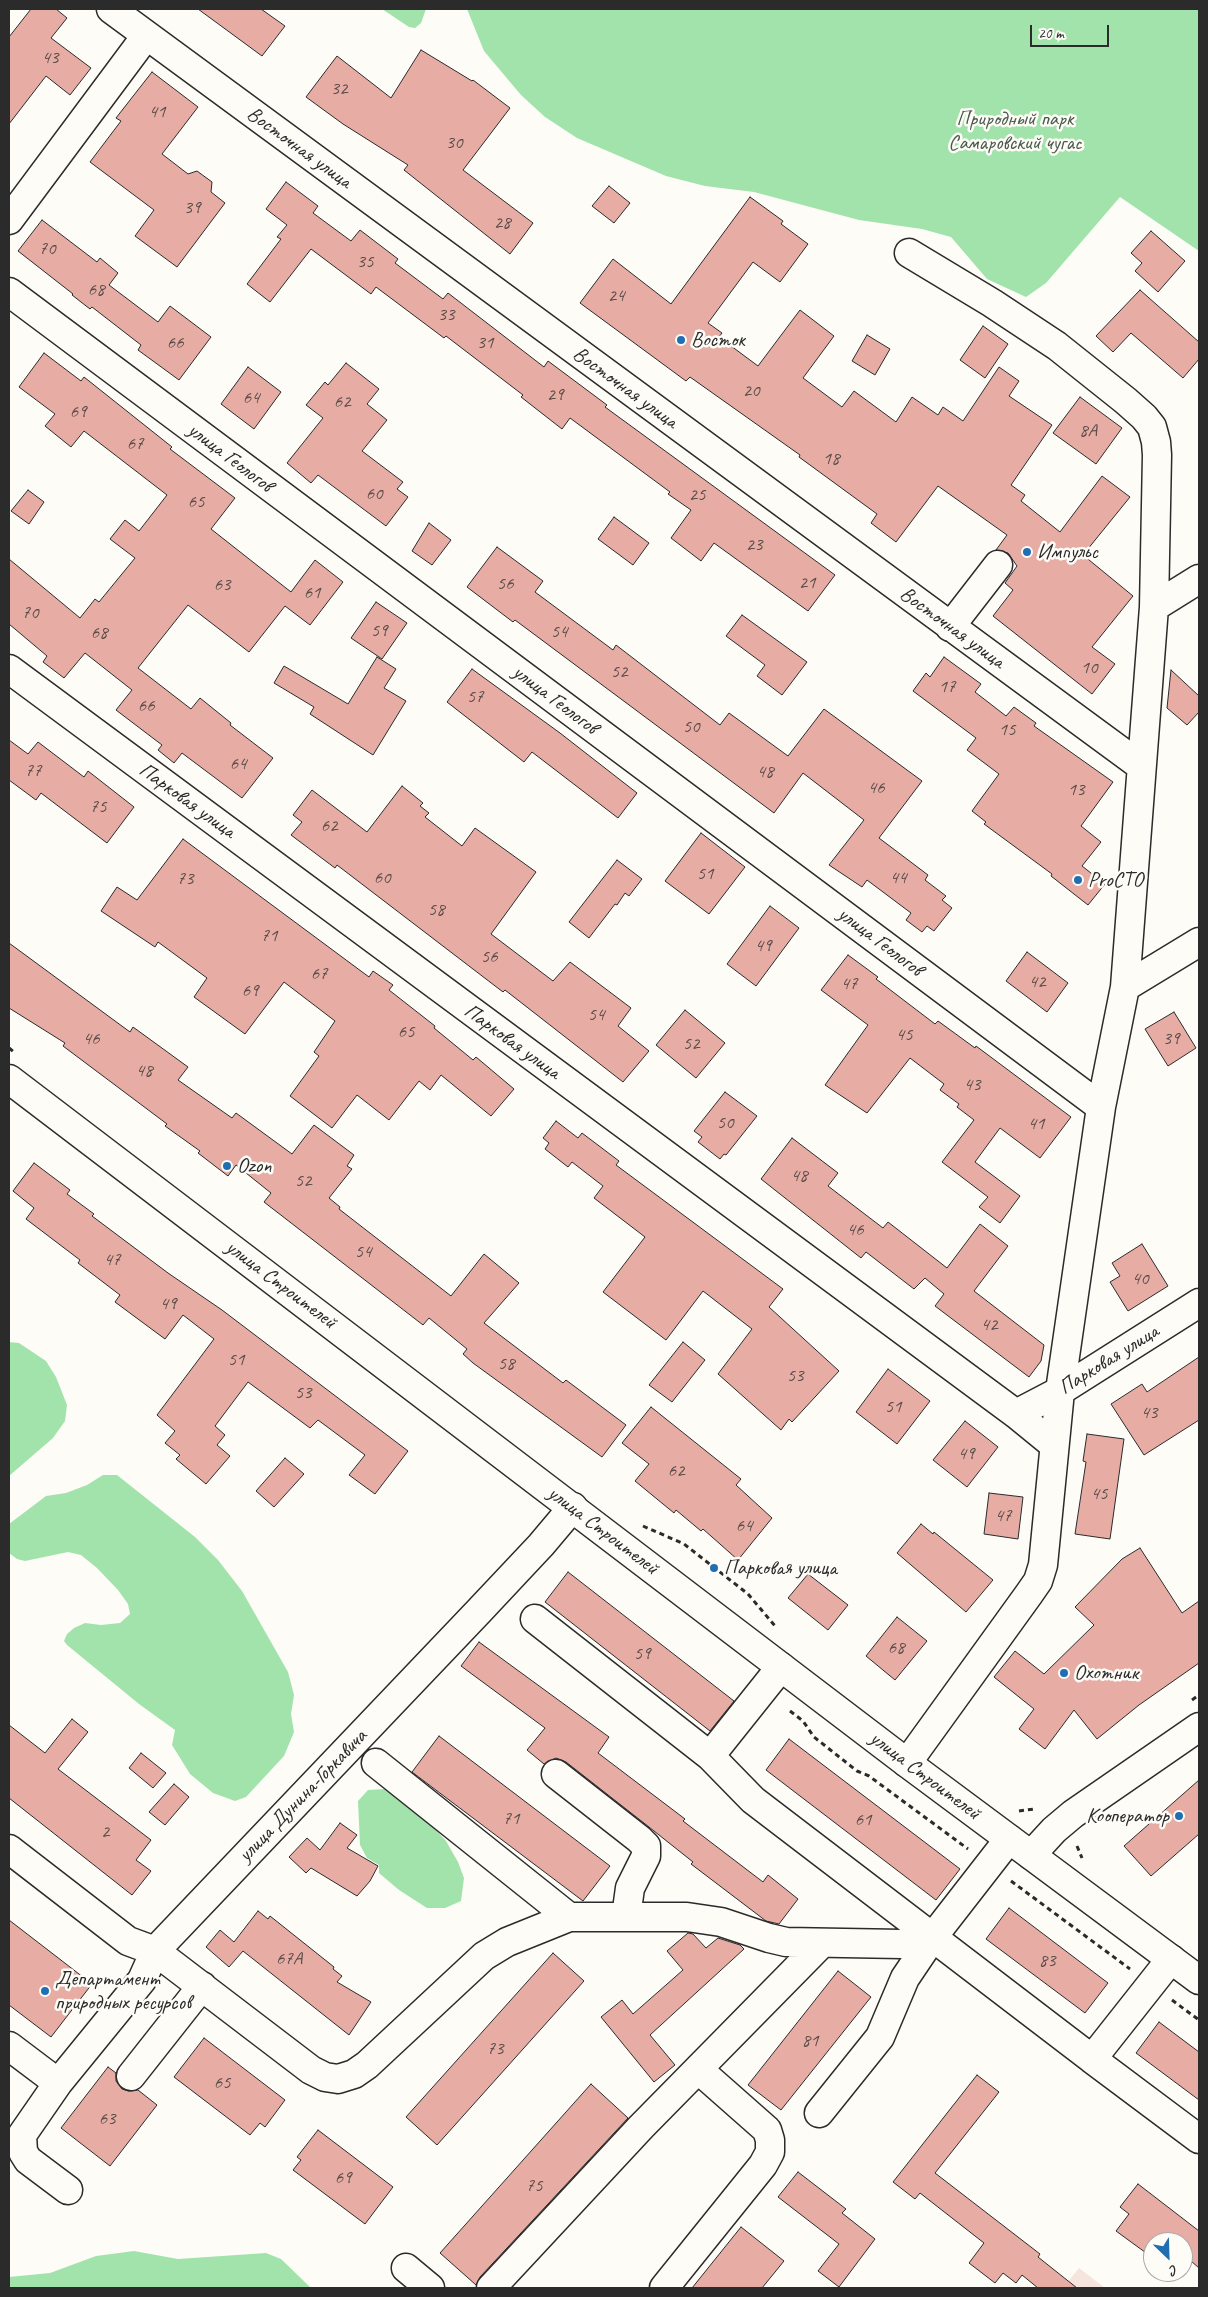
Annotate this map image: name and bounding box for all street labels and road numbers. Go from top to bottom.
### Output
street label: Восточная улица [242,102,356,194]
street label: Восточная улица [568,342,682,434]
street label: улица Геологов [182,418,278,498]
street label: Восточная улица [895,582,1009,674]
street label: улица Геологов [507,660,603,740]
street label: Парковая улица [134,758,240,844]
street label: улица Геологов [832,902,928,982]
street label: Парковая улица [459,999,565,1085]
street label: улица Строителей [221,1235,341,1335]
street label: Парковая улица [1054,1319,1164,1401]
street label: улица Строителей [543,1481,663,1581]
street label: улица Дунина-Горкавича [233,1724,373,1868]
street label: улица Строителей [865,1726,985,1826]

